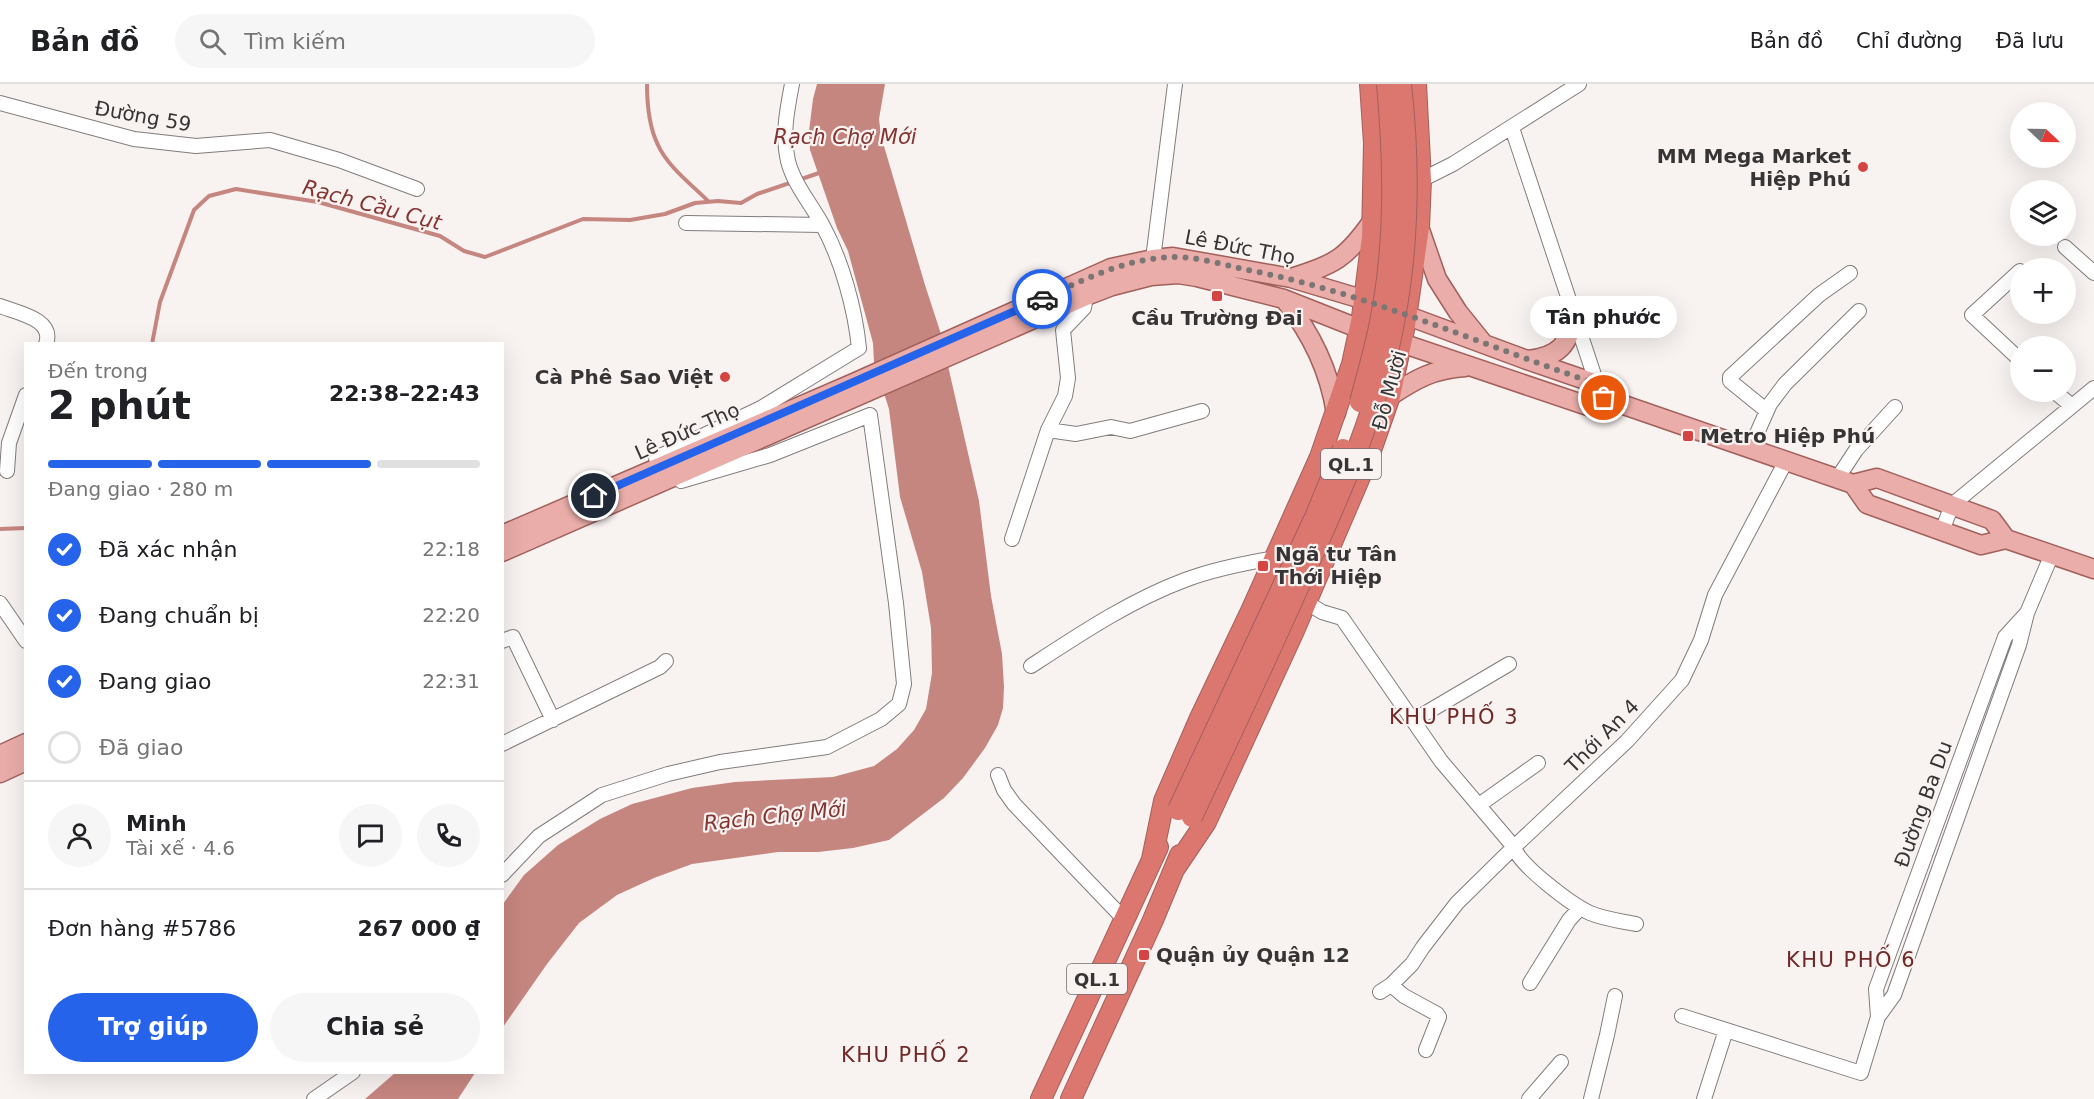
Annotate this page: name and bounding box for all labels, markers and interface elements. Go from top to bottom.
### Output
search box [175,14,595,68]
text: Bản đồ [30,25,139,58]
icon: search [196,25,229,58]
text: Tìm kiếm [244,29,346,54]
text: Bản đồ [1750,29,1823,53]
text: Chỉ đường [1856,29,1963,53]
text: Đã lưu [1996,29,2064,53]
street label: Đường 59 [93,96,193,136]
north arrow [2010,102,2076,168]
map controls [2010,102,2076,402]
water label: Rạch Chợ Mới [773,125,917,149]
place label: MM Mega Market Hiệp Phú [1657,144,1851,191]
marker: MM Mega Market Hiệp Phú [1856,160,1870,174]
water label: Rạch Cầu Cụt [300,175,445,235]
button: layers [2010,180,2076,246]
street label: Lê Đức Thọ [1183,225,1297,269]
button: + [2010,258,2076,324]
courier [1012,269,1072,329]
icon: car [1026,283,1059,316]
marker: Cầu Trường Đai [1210,289,1224,303]
callout: Tân phước [1530,296,1678,338]
text: Tân phước [1546,305,1661,329]
place label: Cầu Trường Đai [1131,306,1303,330]
button: − [2010,336,2076,402]
street label: Đỗ Mười [1367,347,1411,433]
text: Đến trong [48,359,148,383]
place label: Cà Phê Sao Việt [535,365,713,389]
marker: Cà Phê Sao Việt [718,370,732,384]
pin [1578,372,1629,423]
text: 22:38–22:43 [329,381,480,406]
icon: bag [1587,381,1620,414]
text: 2 phút [48,383,191,428]
street label: Lê Đức Thọ [631,397,743,465]
place label: Metro Hiệp Phú [1700,424,1875,448]
marker: Metro Hiệp Phú [1681,429,1695,443]
road number: QL.1 [1321,449,1381,479]
pin [568,470,619,521]
text: Đang giao · 280 m [48,477,233,501]
icon: home [577,479,610,512]
icon: check [48,533,81,566]
text: Đã xác nhận [99,537,237,562]
text: 22:18 [422,537,480,561]
place label: Ngã tư Tân Thới Hiệp [1275,542,1397,589]
marker: Ngã tư Tân Thới Hiệp [1256,559,1270,573]
icon: check [48,599,81,632]
text: Đang chuẩn bị [99,603,259,628]
text: 22:20 [422,603,480,627]
icon: check [48,665,81,698]
text: Đang giao [99,669,211,694]
text: 22:31 [422,669,480,693]
street label: Thới An 4 [1559,694,1644,779]
district label: KHU PHỐ 3 [1389,701,1519,729]
text: Đã giao [99,735,184,760]
street label: Đường Ba Du [1889,738,1957,870]
water label: Rạch Chợ Mới [702,797,848,835]
button: person [48,804,111,867]
button: chat [339,804,402,867]
button: phone [417,804,480,867]
text: Minh [126,811,187,836]
text: Tài xế · 4.6 [126,836,235,860]
text: Đơn hàng #5786 [48,916,236,941]
text: 267 000 ₫ [358,916,480,941]
place label: Quận ủy Quận 12 [1156,943,1350,967]
district label: KHU PHỐ 6 [1786,944,1916,972]
marker: Quận ủy Quận 12 [1137,948,1151,962]
road number: QL.1 [1067,964,1127,994]
button: Trợ giúp [48,993,258,1062]
button: Chia sẻ [270,993,480,1062]
district label: KHU PHỐ 2 [841,1039,971,1067]

